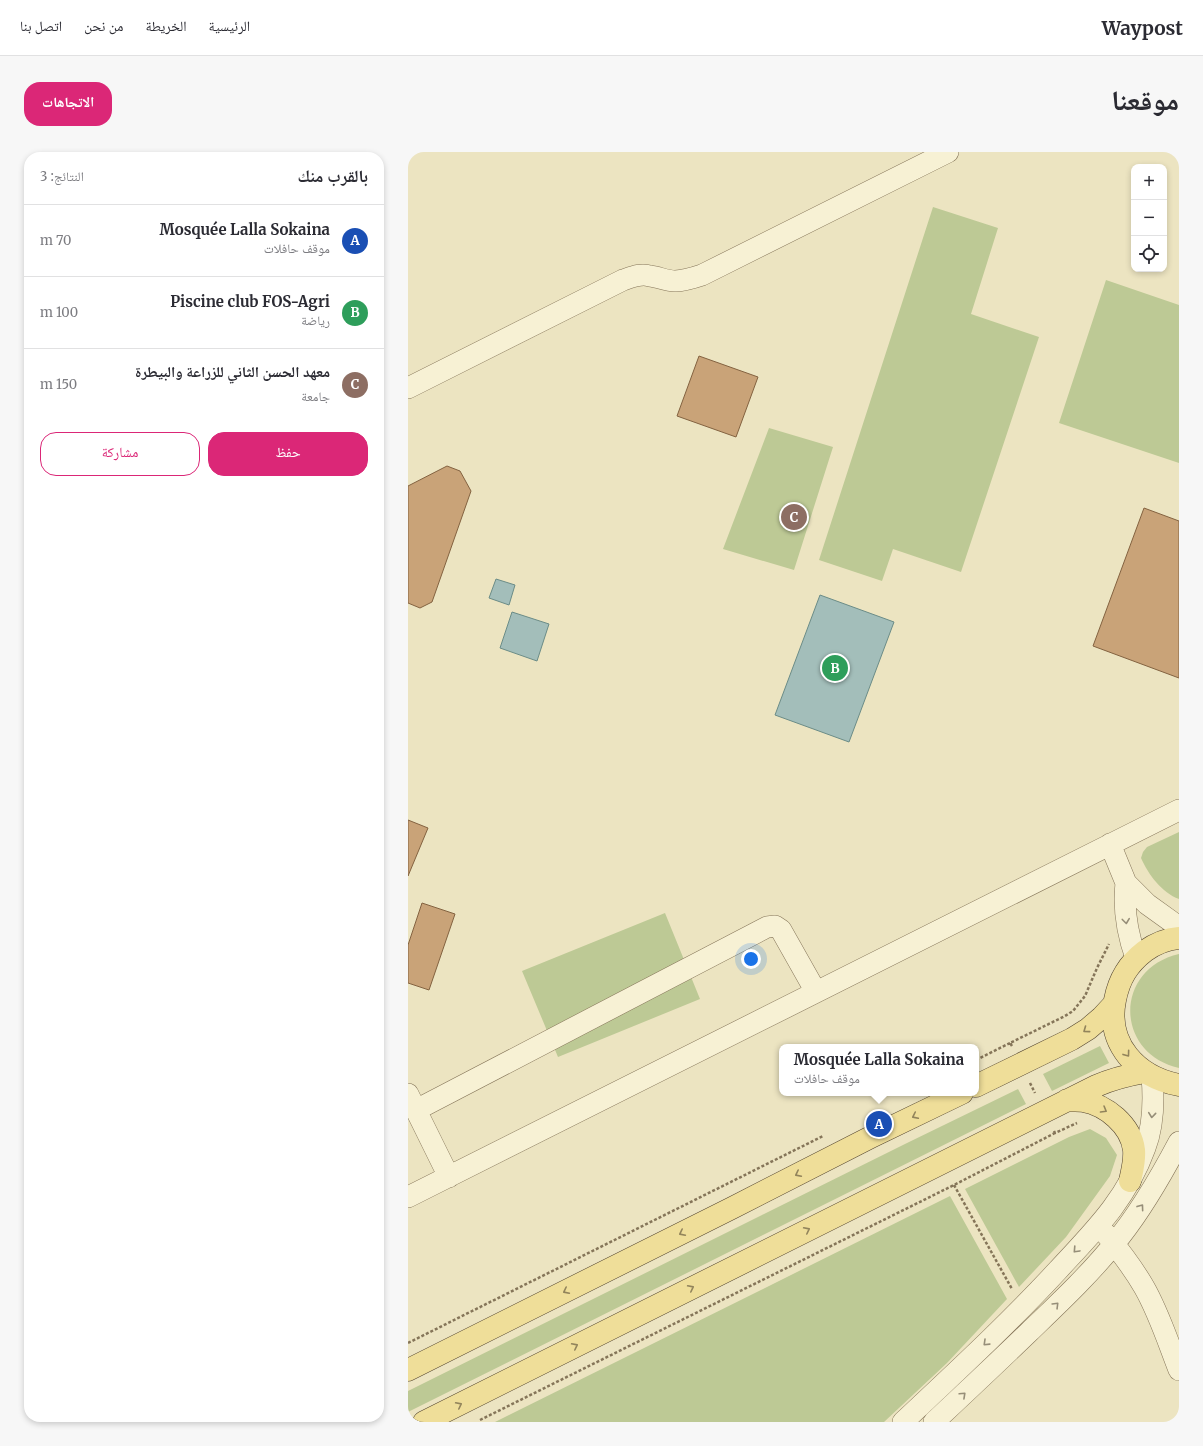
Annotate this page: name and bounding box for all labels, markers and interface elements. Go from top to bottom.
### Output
text: Waypost [1102,16,1183,40]
text: اتصل بنا [20,17,62,35]
text: من نحن [84,17,123,35]
text: الخريطة [145,17,187,35]
text: الرئيسية [209,17,250,35]
button: الاتجاهات [24,82,112,126]
text: موقعنا [1111,82,1179,118]
map controls [1131,164,1167,272]
button: + [1131,164,1167,200]
text: بالقرب منك [298,165,368,187]
text: النتائج: 3 [40,168,84,185]
button: − [1131,200,1167,236]
text: Mosquée Lalla Sokaina [160,220,330,239]
text: 70 m [40,232,71,249]
text: A [350,232,360,249]
button: locate [1131,236,1167,272]
text: موقف حافلات [264,240,330,257]
text: Piscine club FOS-Agri [170,292,330,311]
text: 100 m [40,304,78,321]
text: B [350,304,360,321]
text: رياضة [301,312,330,329]
text: معهد الحسن الثاني للزراعة والبيطرة [135,362,330,381]
text: 150 m [40,376,77,393]
text: C [351,376,359,393]
text: جامعة [301,388,330,405]
button: مشاركة [40,432,200,476]
button: حفظ [208,432,368,476]
pin: C [781,502,807,532]
pin: B [822,653,848,683]
one-way arrow [1121,918,1130,924]
your location [741,949,761,969]
one-way arrow [1083,1025,1090,1033]
popup [779,1044,979,1096]
one-way arrow [1122,1049,1129,1056]
text: Mosquée Lalla Sokaina [794,1050,964,1069]
text: موقف حافلات [794,1070,860,1087]
one-way arrow [1100,1105,1107,1112]
pin: A [866,1109,892,1139]
one-way arrow [911,1111,919,1119]
one-way arrow [1148,1112,1157,1118]
one-way arrow [795,1169,803,1177]
one-way arrow [1136,1204,1144,1211]
one-way arrow [803,1227,811,1235]
one-way arrow [679,1228,687,1236]
one-way arrow [1074,1245,1081,1253]
one-way arrow [687,1285,694,1293]
one-way arrow [563,1286,570,1294]
one-way arrow [1052,1302,1059,1310]
one-way arrow [983,1339,991,1346]
one-way arrow [571,1344,578,1351]
one-way arrow [958,1392,966,1400]
one-way arrow [454,1402,462,1410]

